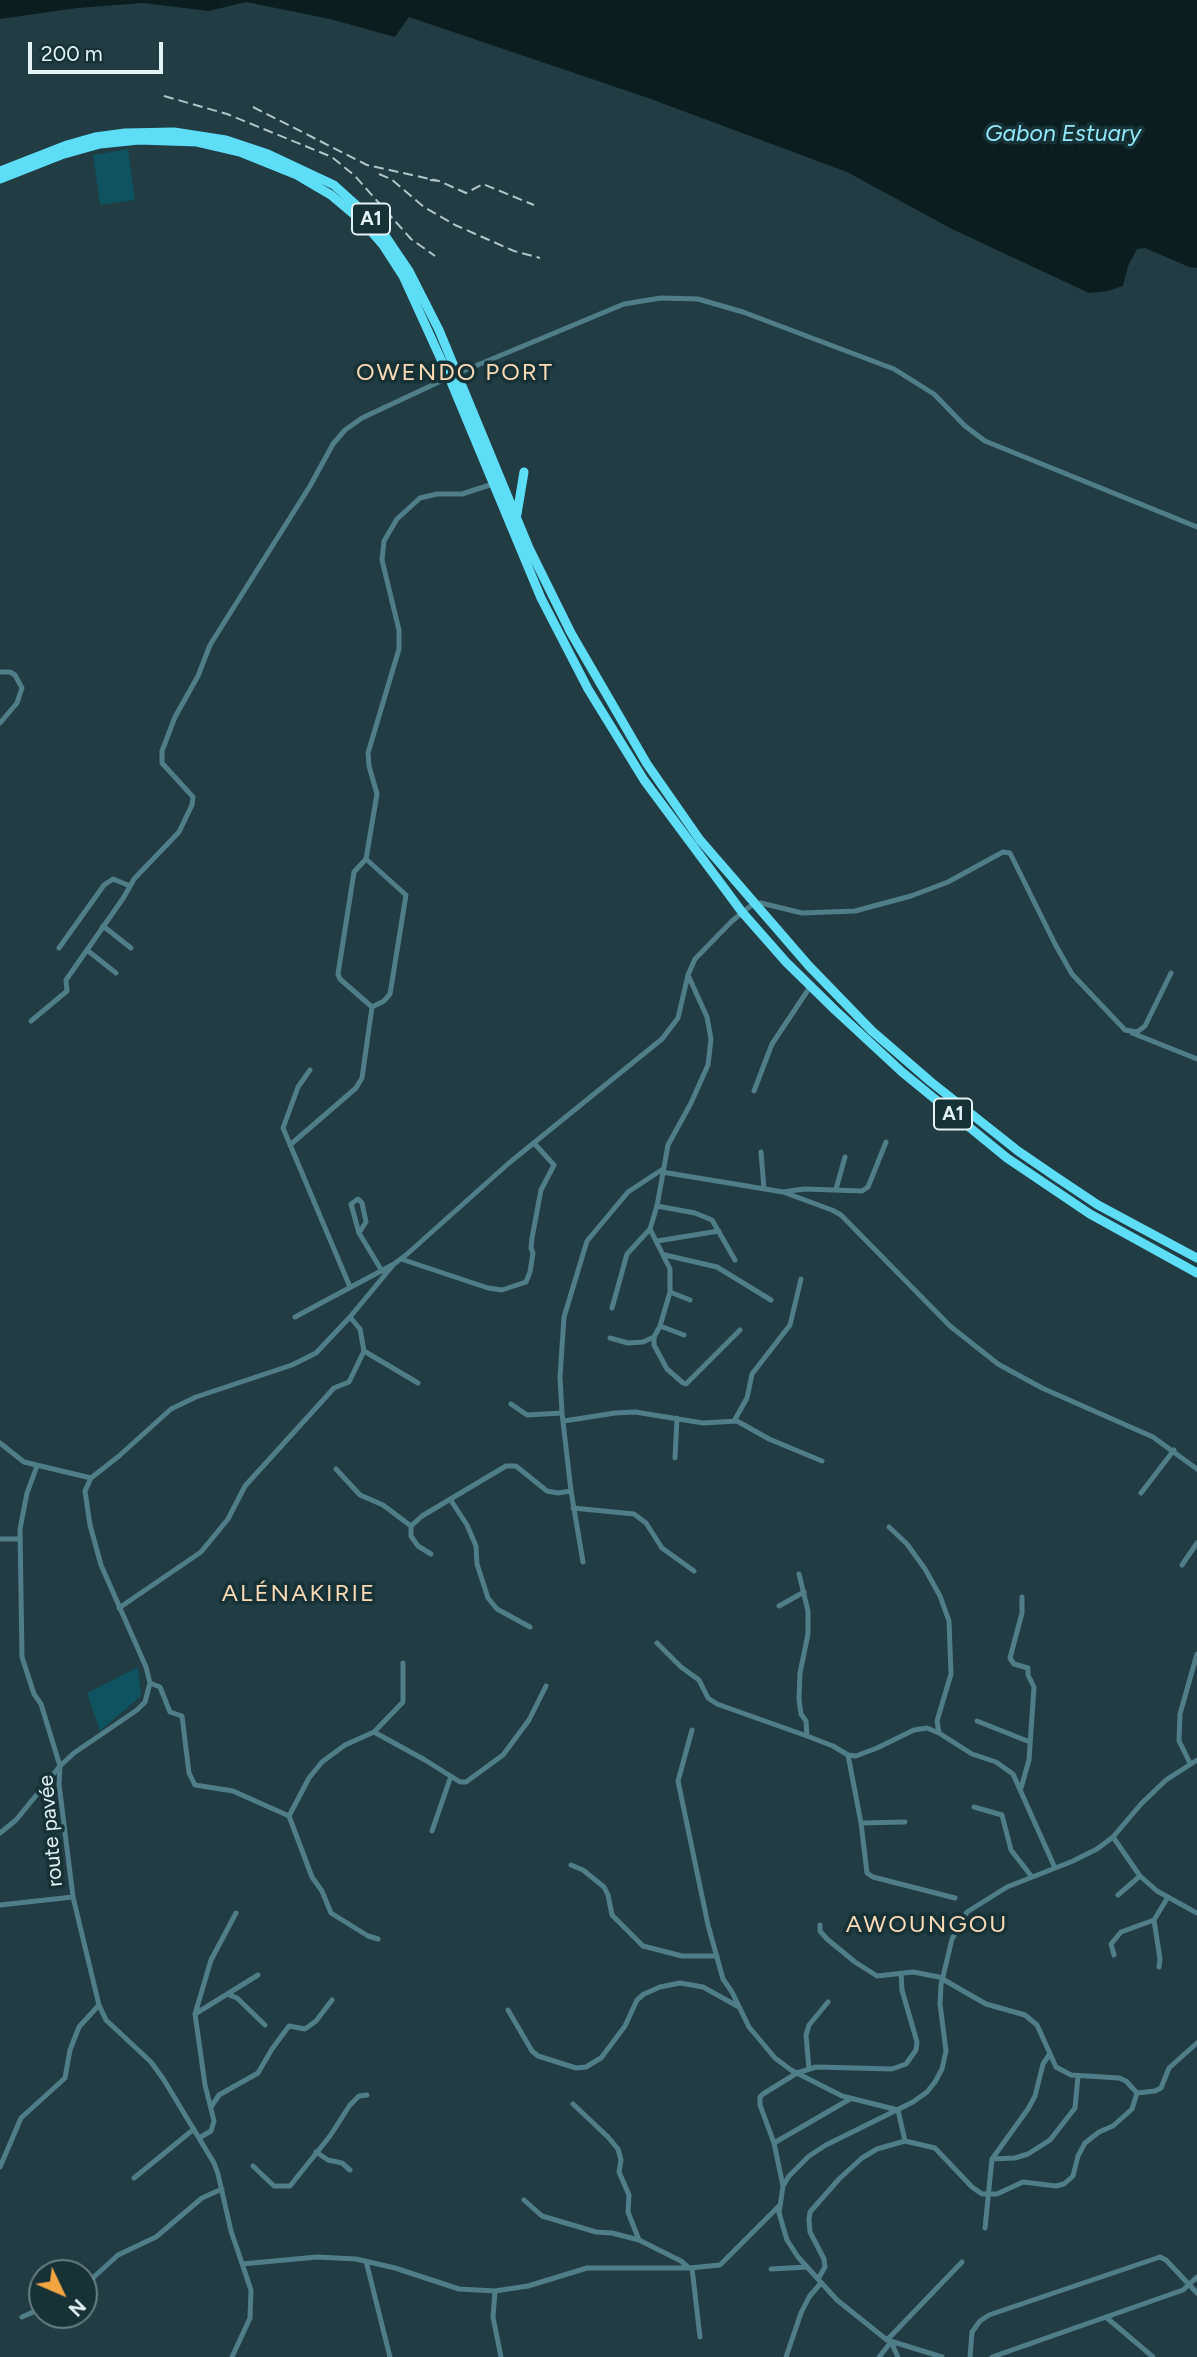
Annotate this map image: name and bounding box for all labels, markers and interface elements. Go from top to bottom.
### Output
scale bar [32,28,166,72]
text: 200 m [41,41,103,66]
water label: Gabon Estuary [985,120,1141,148]
road number: A1 [352,204,390,234]
district label: OWENDO PORT [357,359,553,387]
road number: A1 [934,1098,972,1130]
district label: ALÉNAKIRIE [223,1580,375,1608]
street label: route pavée [34,1774,68,1888]
district label: AWOUNGOU [847,1911,1007,1939]
north arrow [28,2259,98,2329]
text: N [64,2294,90,2321]

